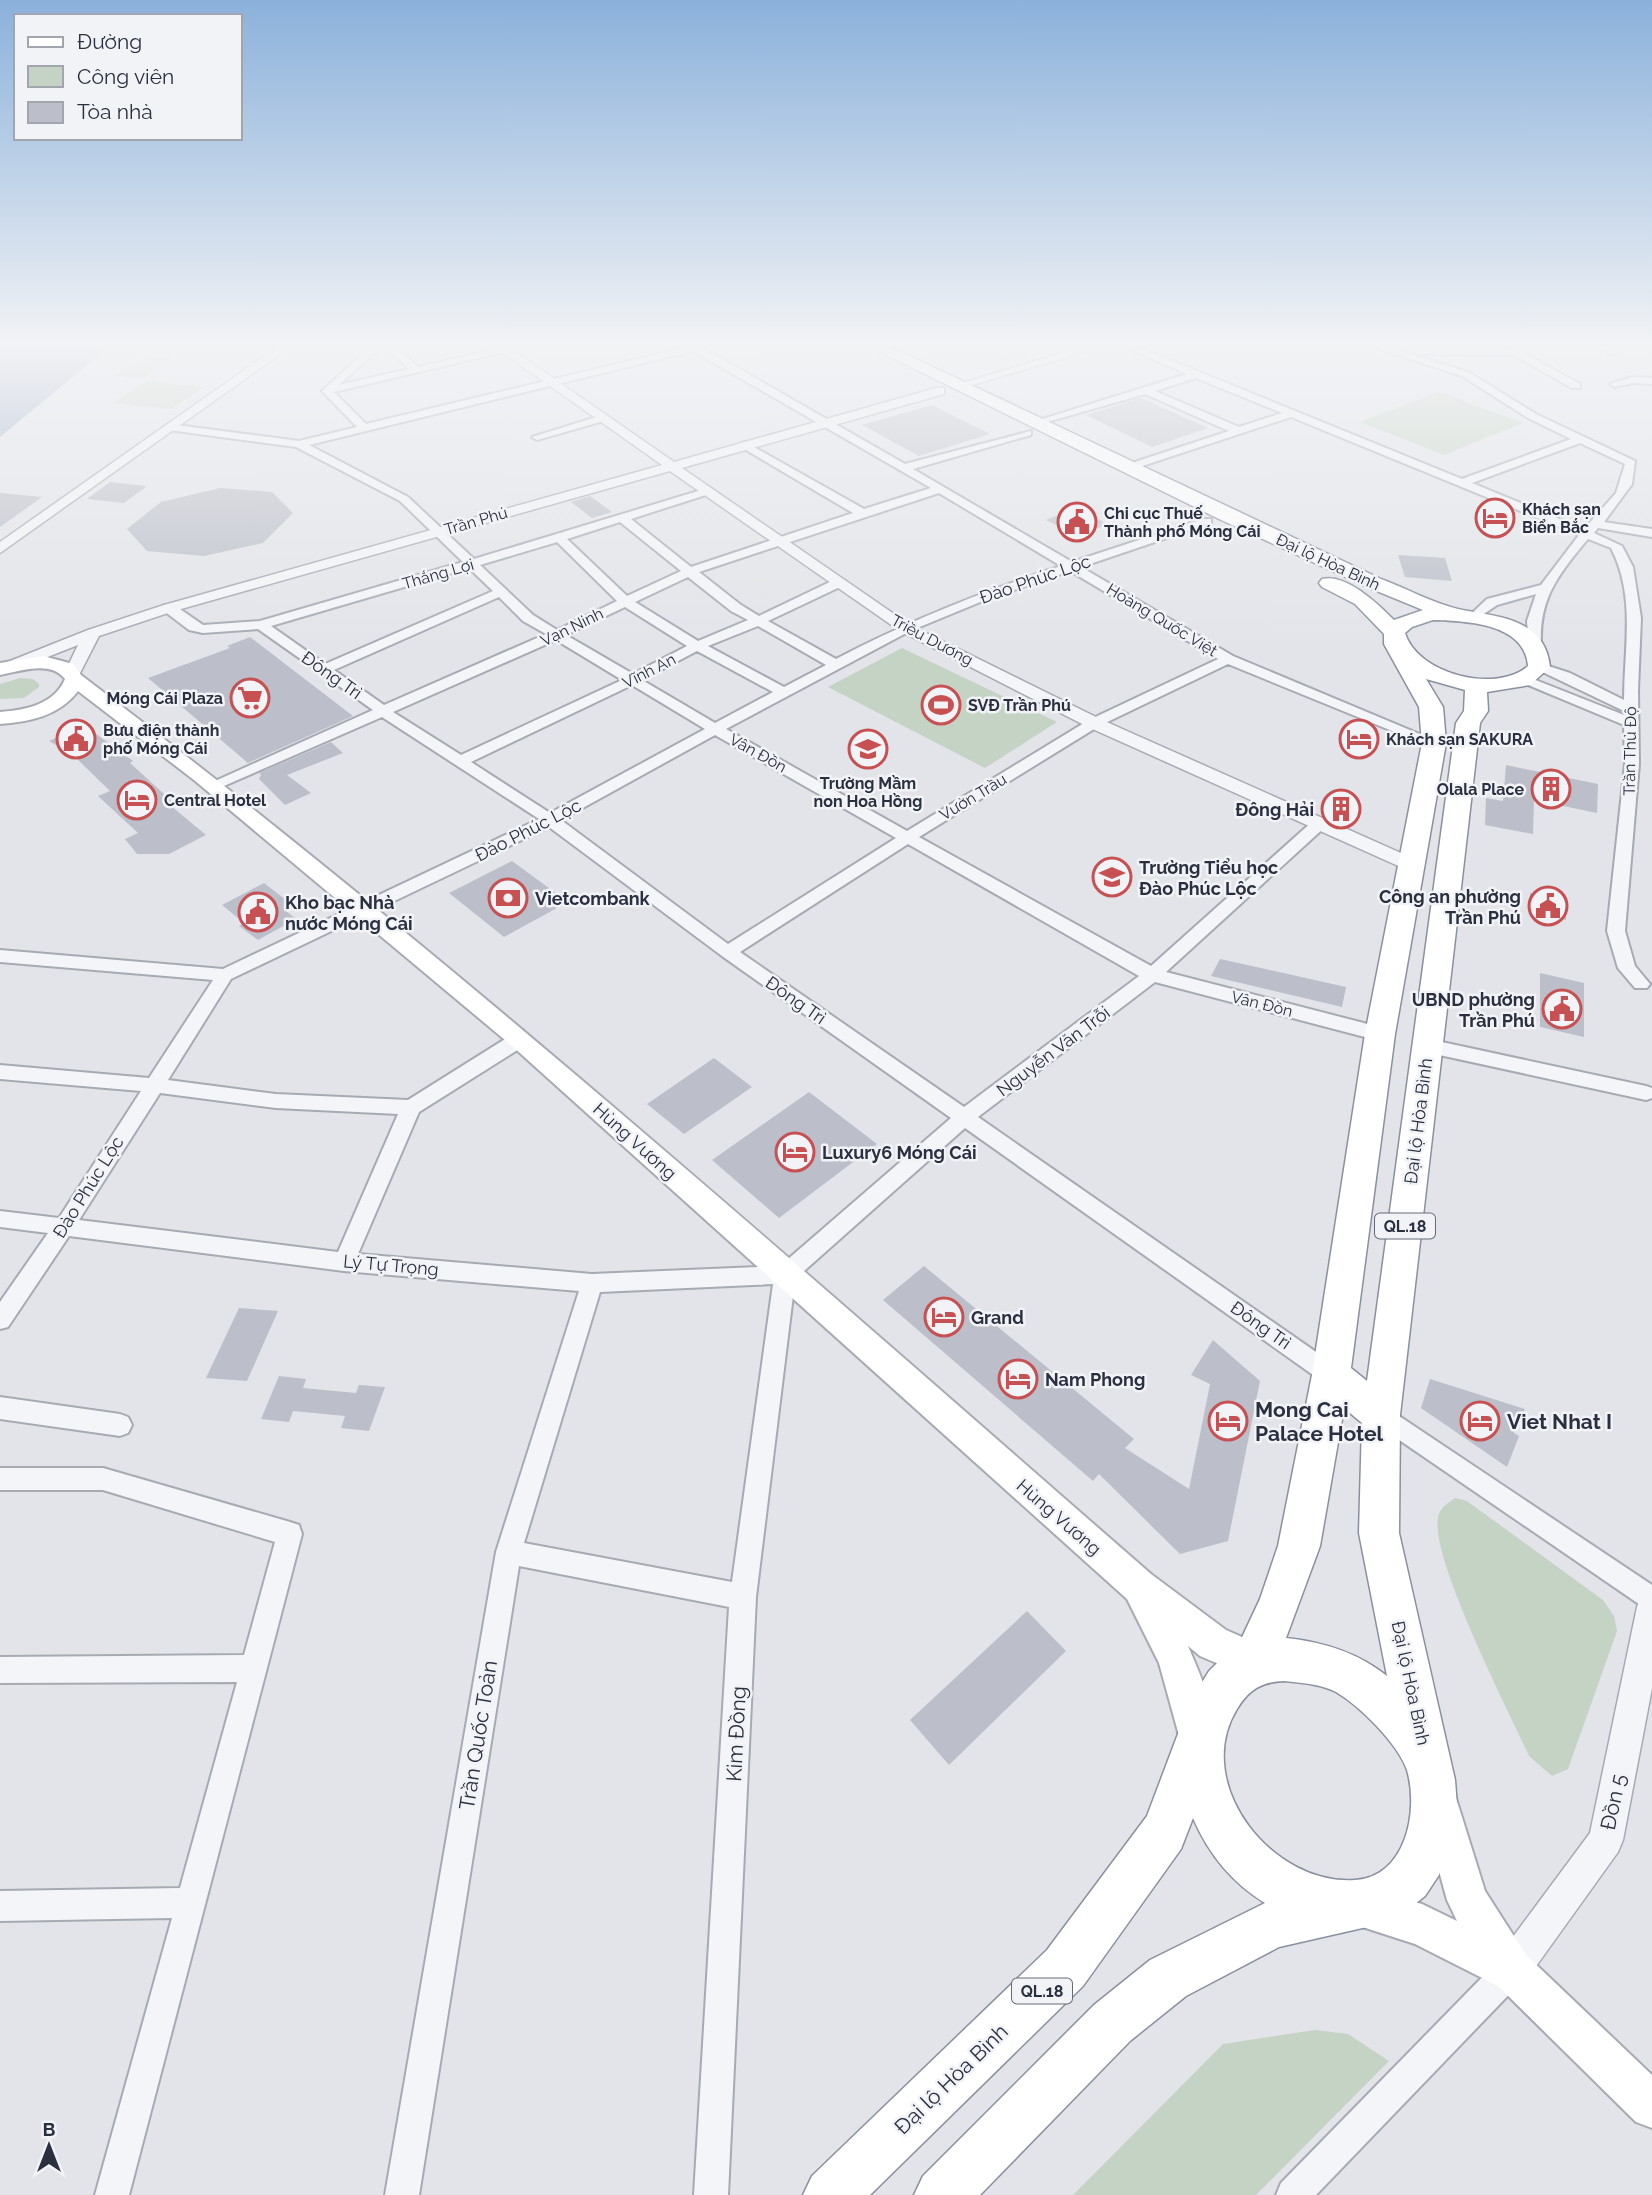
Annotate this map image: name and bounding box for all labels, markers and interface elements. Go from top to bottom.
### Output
legend [14,14,242,140]
text: Đường [77,29,142,54]
text: Công viên [77,64,174,89]
text: Tòa nhà [77,99,153,124]
hotel icon: Khách sạn Biển Bắc [1474,497,1516,539]
place label: Khách sạn Biển Bắc [1522,500,1601,537]
public building icon: Chi cục Thuế Thành phố Móng Cái [1056,501,1098,543]
street label: Trần Phú [442,503,510,539]
place label: Chi cục Thuế Thành phố Móng Cái [1104,504,1261,541]
street label: Đại lộ Hòa Bình [1273,530,1383,594]
street label: Đào Phúc Lộc [977,550,1093,608]
street label: Thắng Lợi [400,555,476,593]
street label: Hoàng Quốc Việt [1103,579,1221,661]
street label: Vạn Ninh [538,604,606,650]
street label: Triều Dương [888,610,976,670]
street label: Đông Trì [298,647,366,703]
street label: Vĩnh An [619,650,679,692]
supermarket icon: Móng Cái Plaza [229,677,271,719]
sports icon: SVĐ Trần Phú [920,684,962,726]
place label: Móng Cái Plaza [107,689,223,708]
place label: SVĐ Trần Phú [968,696,1071,715]
street label: Trần Thủ Độ [1620,706,1640,796]
public building icon: Bưu điện thành phố Móng Cái [55,718,97,760]
hotel icon: Khách sạn SAKURA [1338,718,1380,760]
place label: Bưu điện thành phố Móng Cái [103,721,219,758]
school or university icon: Trường Mầm non Hoa Hồng [847,728,889,770]
street label: Vân Đồn [726,730,790,776]
place label: Khách sạn SAKURA [1386,730,1533,749]
building icon: Olala Place [1530,768,1572,810]
street label: Vườn Trầu [936,770,1010,824]
place label: Trường Mầm non Hoa Hồng [814,774,922,811]
hotel icon: Central Hotel [116,779,158,821]
place label: Olala Place [1437,780,1524,799]
building icon: Đông Hải [1320,788,1362,830]
place label: Central Hotel [164,791,267,810]
street label: Đào Phúc Lộc [472,794,585,866]
place label: Đông Hải [1235,799,1314,820]
school or university icon: Trường Tiểu học Đào Phúc Lộc [1091,856,1133,898]
place label: Trường Tiểu học Đào Phúc Lộc [1139,857,1278,899]
bank icon: Vietcombank [487,877,529,919]
public building icon: Công an phường Trần Phú [1527,885,1569,927]
place label: Công an phường Trần Phú [1379,886,1521,928]
place label: Vietcombank [535,888,651,909]
public building icon: Kho bạc Nhà nước Móng Cái [237,891,279,933]
place label: Kho bạc Nhà nước Móng Cái [285,892,413,934]
street label: Đông Trì [762,972,830,1028]
street label: Vân Đồn [1229,987,1295,1021]
public building icon: UBND phường Trần Phú [1541,988,1583,1030]
place label: UBND phường Trần Phú [1412,989,1535,1031]
street label: Nguyễn Văn Trỗi [992,1002,1114,1100]
street label: Đại lộ Hòa Bình [1400,1057,1436,1185]
street label: Hùng Vương [589,1098,681,1184]
hotel icon: Luxury6 Móng Cái [774,1131,816,1173]
street label: Đào Phúc Lộc [48,1132,128,1242]
place label: Luxury6 Móng Cái [822,1142,977,1163]
road number: QL.18 [1375,1214,1435,1238]
street label: Lý Tự Trọng [342,1250,440,1280]
hotel icon: Grand [923,1296,965,1338]
street label: Đông Trì [1227,1297,1295,1353]
place label: Grand [971,1307,1024,1328]
hotel icon: Nam Phong [997,1358,1039,1400]
place label: Nam Phong [1045,1369,1145,1390]
place label: Mong Cai Palace Hotel [1255,1397,1384,1446]
hotel icon: Mong Cai Palace Hotel [1207,1400,1249,1442]
hotel icon: Viet Nhat I [1459,1400,1501,1442]
place label: Viet Nhat I [1507,1409,1612,1434]
street label: Hùng Vương [1013,1475,1105,1559]
street label: Đại lộ Hòa Bình [1388,1619,1434,1747]
street label: Trần Quốc Toản [454,1658,502,1812]
street label: Kim Đồng [721,1686,751,1782]
street label: Đồn 5 [1595,1772,1631,1832]
road number: QL.18 [1012,1979,1072,2004]
street label: Đại lộ Hòa Bình [889,2019,1013,2139]
north arrow [14,2111,84,2181]
text: B [43,2118,56,2140]

